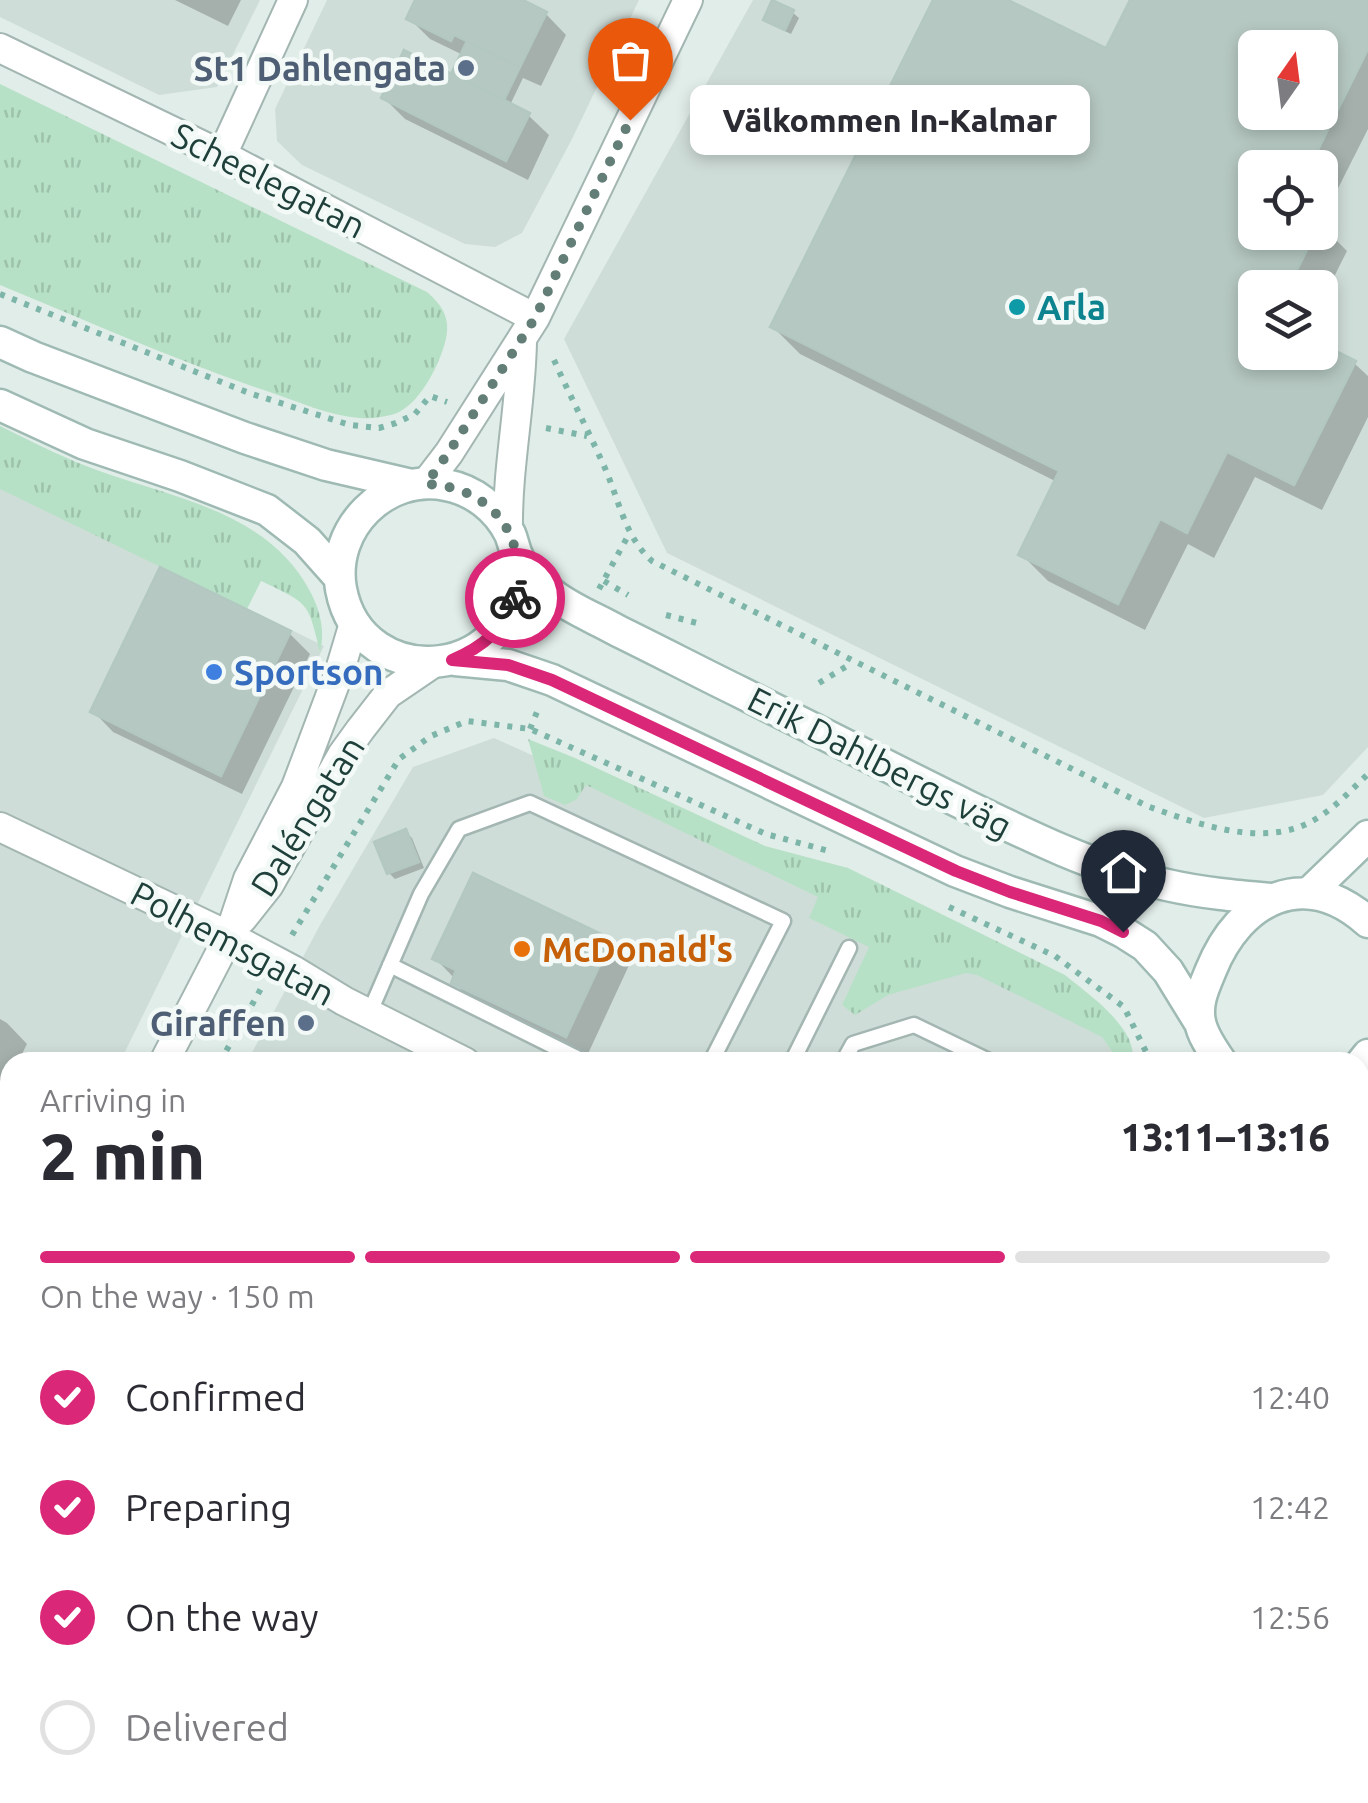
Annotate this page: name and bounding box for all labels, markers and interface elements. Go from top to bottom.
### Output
pin [588,18,673,121]
north arrow [1238,30,1338,130]
map controls [1238,30,1338,370]
icon: bag [603,33,658,88]
place label: St1 Dahlengata [194,48,446,88]
marker: St1 Dahlengata [455,57,477,79]
callout: Välkommen In-Kalmar [690,85,1090,155]
text: Välkommen In-Kalmar [723,102,1057,138]
street label: Scheelegatan [166,114,372,246]
button: locate [1238,150,1338,250]
button: layers [1238,270,1338,370]
place label: Arla [1037,287,1106,327]
marker: Arla [1006,296,1028,318]
courier [465,548,565,648]
icon: bike [488,571,543,626]
place label: Sportson [234,652,383,692]
marker: Sportson [203,661,225,683]
street label: Erik Dahlbergs väg [742,678,1018,846]
street label: Daléngatan [242,729,372,903]
pin [1081,830,1166,933]
icon: home [1096,845,1151,900]
street label: Polhemsgatan [124,873,342,1013]
place label: McDonald's [542,929,733,969]
marker: McDonald's [511,938,533,960]
place label: Giraffen [150,1003,286,1043]
marker: Giraffen [295,1012,317,1034]
text: Arriving in [40,1082,186,1118]
text: 13:11–13:16 [1121,1116,1330,1158]
text: 2 min [40,1119,205,1192]
text: On the way · 150 m [40,1278,315,1314]
icon: check [40,1370,95,1425]
text: Confirmed [125,1376,306,1418]
text: 12:40 [1250,1379,1330,1415]
icon: check [40,1480,95,1535]
text: Preparing [125,1486,292,1528]
text: 12:42 [1250,1489,1330,1525]
icon: check [40,1590,95,1645]
text: On the way [125,1596,318,1638]
text: 12:56 [1250,1599,1330,1635]
text: Delivered [125,1706,289,1748]

